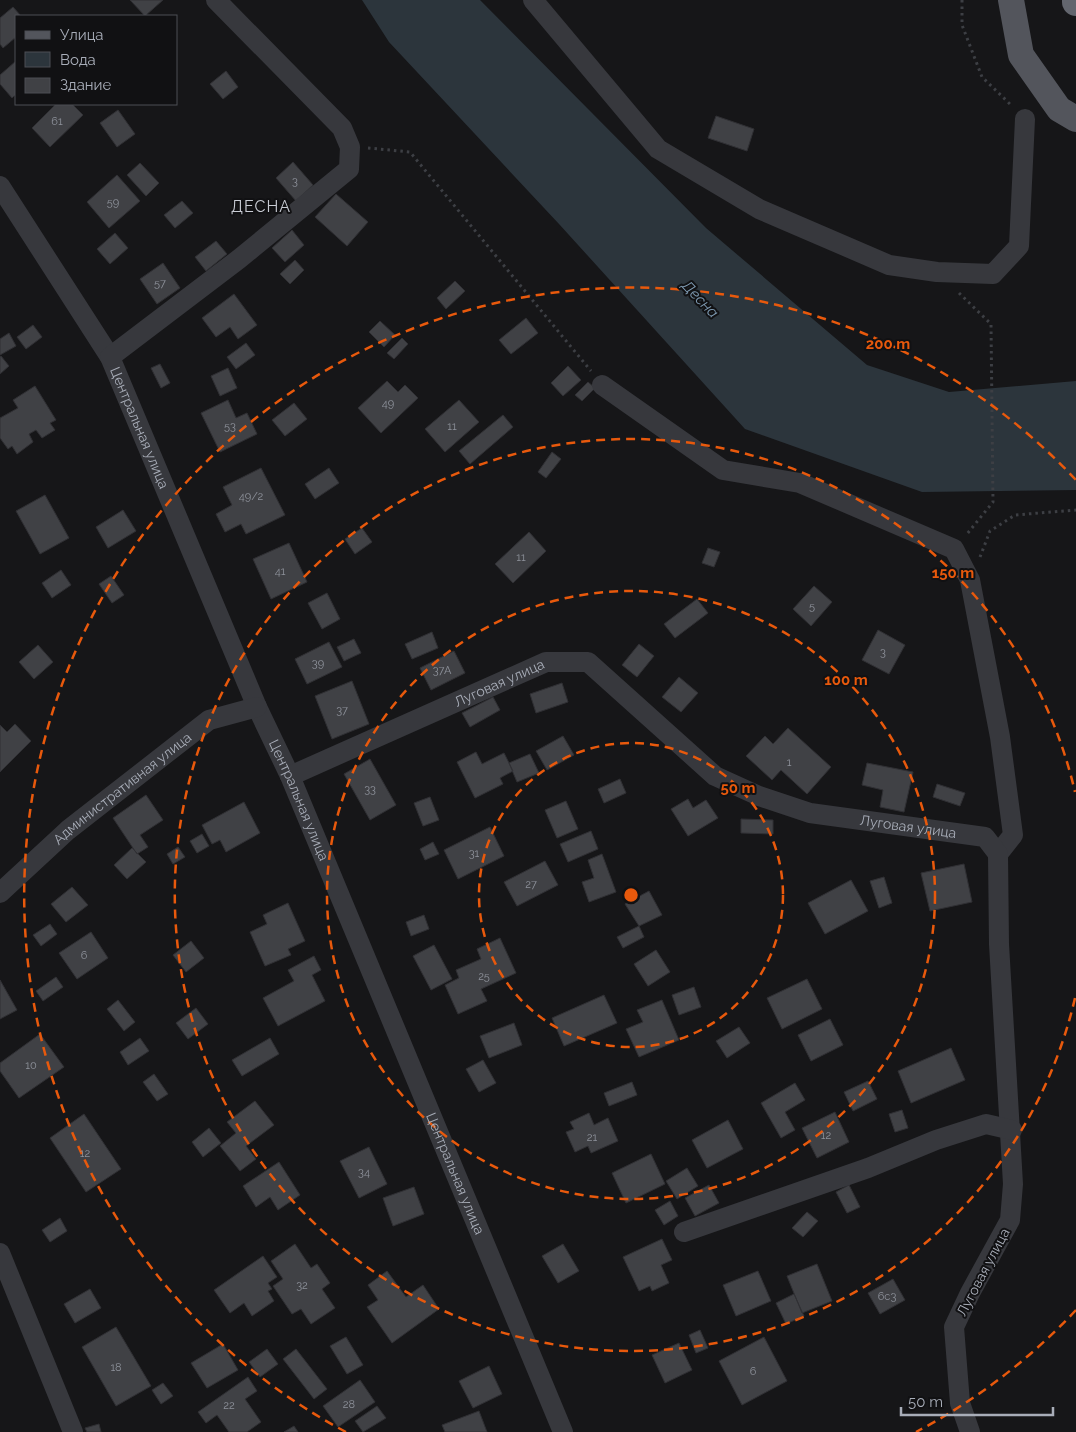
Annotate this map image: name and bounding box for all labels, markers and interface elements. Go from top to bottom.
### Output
legend [15,15,178,105]
text: Улица [60,26,104,44]
text: Вода [60,51,96,69]
text: Здание [60,76,112,94]
house number: 61 [51,115,63,128]
house number: 3 [292,175,298,188]
house number: 59 [107,196,119,209]
district label: ДЕСНА [231,197,291,216]
water label: Десна [677,276,722,322]
house number: 57 [154,277,166,290]
text: 200 m [866,335,910,353]
street label: Центральная улица [107,365,172,491]
house number: 49 [382,397,394,410]
house number: 53 [224,420,236,433]
house number: 11 [447,420,457,433]
house number: 49/2 [239,490,264,503]
house number: 11 [516,551,526,564]
text: 150 m [932,564,974,582]
house number: 41 [275,565,286,578]
house number: 5 [809,600,815,613]
house number: 3 [880,646,886,659]
street label: Луговая улица [452,656,547,710]
house number: 39 [312,657,324,670]
house number: 37А [433,664,452,677]
text: 100 m [824,671,868,689]
house number: 37 [336,704,348,717]
street label: Административная улица [50,729,194,848]
street label: Центральная улица [266,737,332,863]
house number: 1 [787,756,792,769]
text: 50 m [720,779,756,797]
house number: 33 [364,783,376,796]
street label: Луговая улица [859,812,957,841]
house number: 31 [469,847,480,860]
house number: 27 [525,878,537,891]
centre of rings [622,886,640,904]
house number: 6 [81,949,88,962]
house number: 25 [478,970,490,983]
house number: 10 [25,1059,37,1072]
street label: Центральная улица [423,1110,488,1237]
house number: 12 [821,1129,831,1142]
house number: 21 [587,1131,598,1144]
house number: 12 [80,1147,90,1160]
house number: 34 [358,1166,370,1179]
street label: Луговая улица [953,1225,1013,1319]
house number: 32 [296,1279,308,1292]
house number: 6с3 [878,1290,896,1303]
house number: 18 [110,1361,122,1374]
house number: 6 [750,1365,757,1378]
scale bar [901,1384,1054,1416]
text: 50 m [908,1393,943,1411]
house number: 28 [343,1398,355,1411]
house number: 22 [223,1399,235,1412]

